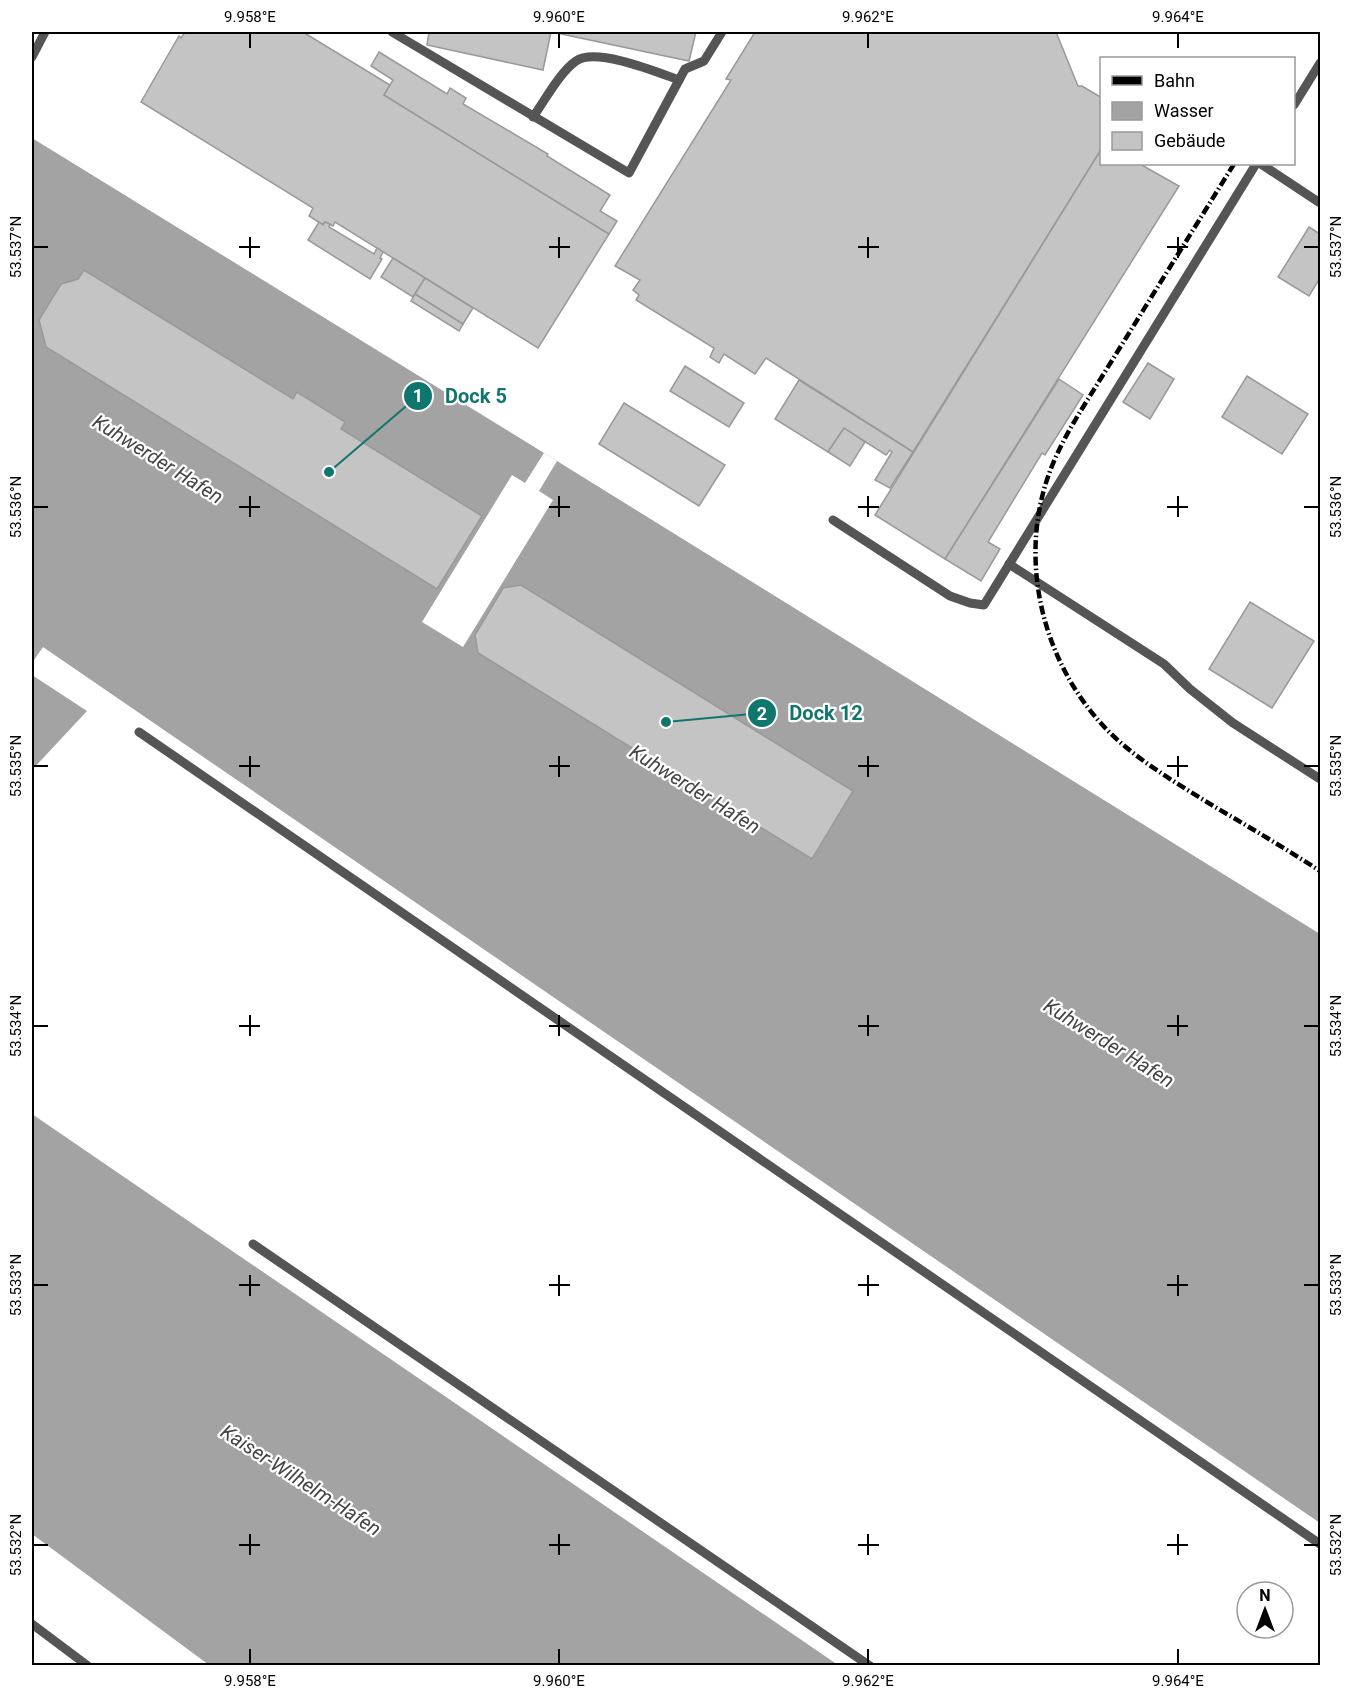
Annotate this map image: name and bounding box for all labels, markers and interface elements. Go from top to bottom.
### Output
text: 9.958°E [224,8,276,26]
text: 9.960°E [533,8,585,26]
text: 9.962°E [842,8,894,26]
text: 9.964°E [1152,8,1204,26]
legend [1100,57,1295,165]
text: Bahn [1154,70,1195,91]
text: Wasser [1154,100,1214,121]
text: Gebäude [1154,130,1225,151]
text: 53.537°N [7,216,25,278]
text: 53.537°N [1327,216,1345,278]
callout: Dock 5 [403,377,519,415]
text: Dock 5 [445,384,507,408]
text: 1 [413,385,423,406]
water label: Kuhwerder Hafen [88,409,228,509]
text: 53.536°N [7,476,25,538]
text: 53.536°N [1327,476,1345,538]
callout: Dock 12 [747,694,875,732]
text: Dock 12 [789,701,863,725]
text: 2 [757,703,767,724]
text: 53.535°N [7,735,25,797]
text: 53.535°N [1327,735,1345,797]
water label: Kuhwerder Hafen [625,739,765,839]
water label: Kuhwerder Hafen [1039,993,1179,1093]
text: 53.534°N [7,995,25,1057]
text: 53.534°N [1327,995,1345,1057]
text: 53.533°N [7,1254,25,1316]
text: 53.533°N [1327,1254,1345,1316]
water label: Kaiser-Wilhelm-Hafen [216,1419,386,1541]
text: 53.532°N [7,1514,25,1576]
text: 53.532°N [1327,1514,1345,1576]
north arrow [1235,1580,1295,1640]
text: N [1259,1586,1271,1605]
text: 9.958°E [224,1672,276,1690]
text: 9.960°E [533,1672,585,1690]
text: 9.962°E [842,1672,894,1690]
text: 9.964°E [1152,1672,1204,1690]

